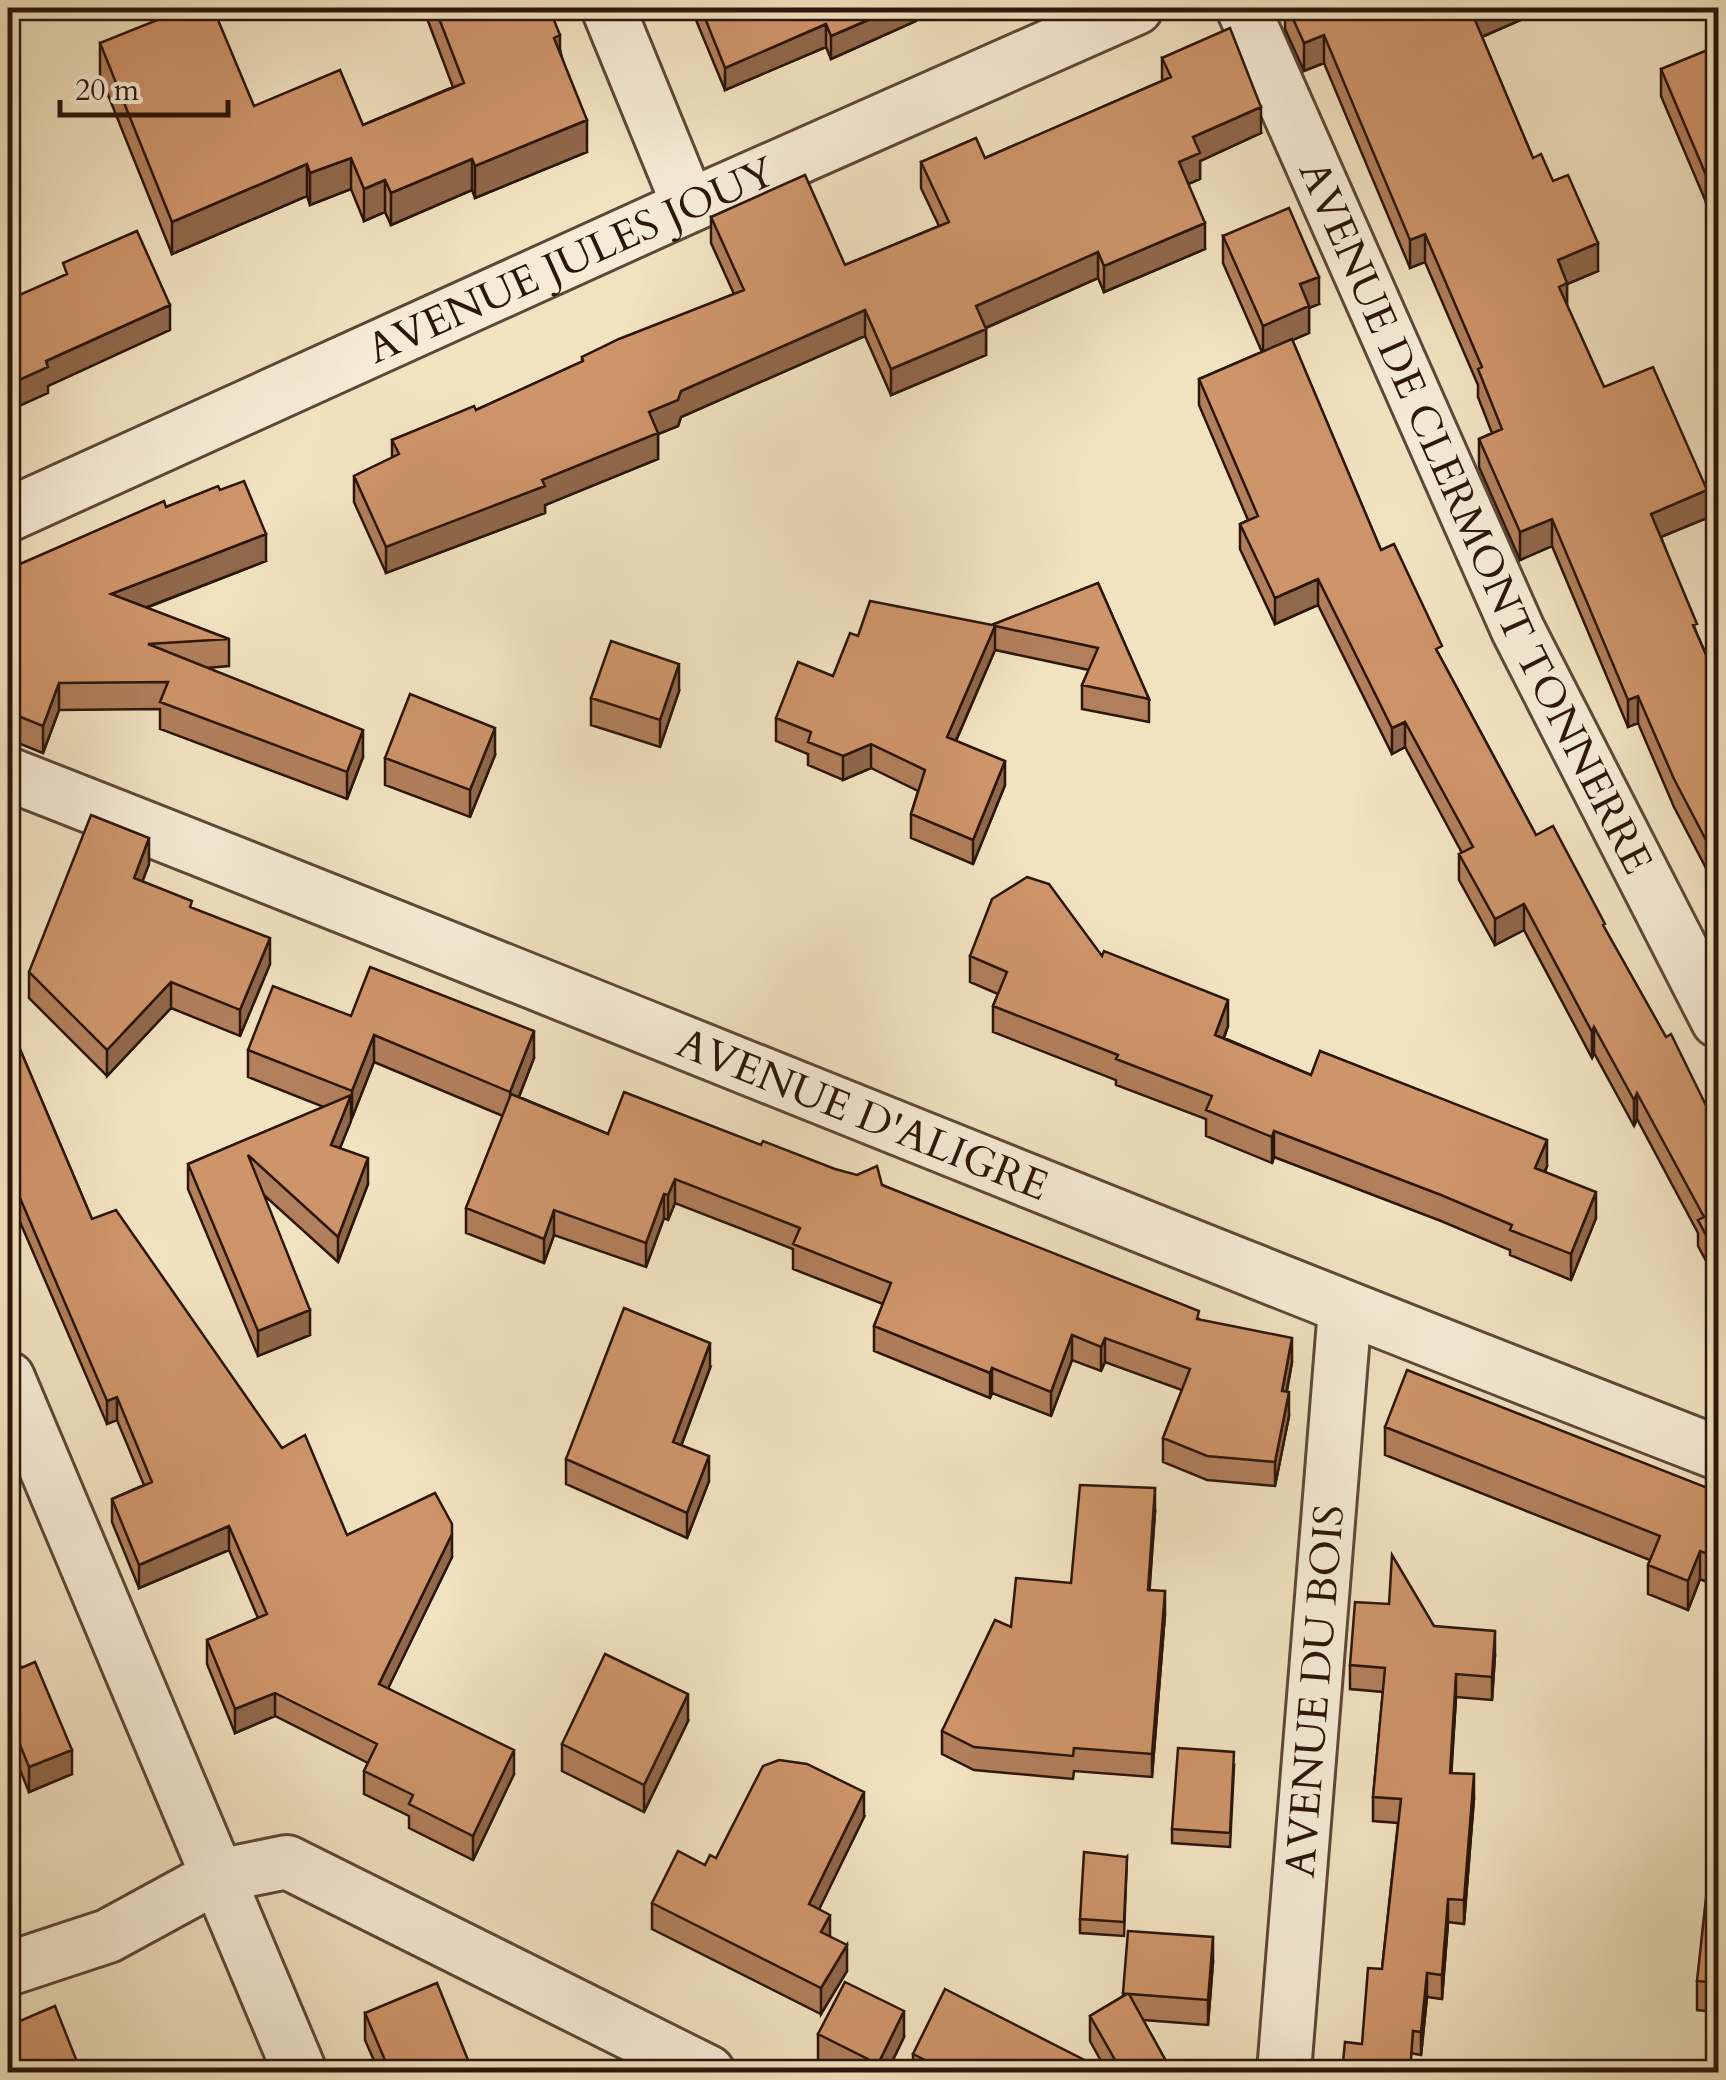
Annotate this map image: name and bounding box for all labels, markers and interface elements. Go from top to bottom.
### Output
scale bar [60,55,228,117]
text: 20 m [75,70,140,111]
street label: AVENUE JULES JOUY [358,143,785,377]
street label: AVENUE DE CLERMONT TONNERRE [1286,152,1666,884]
street label: AVENUE D'ALIGRE [669,1014,1057,1214]
street label: AVENUE DU BOIS [1271,1503,1358,1880]

